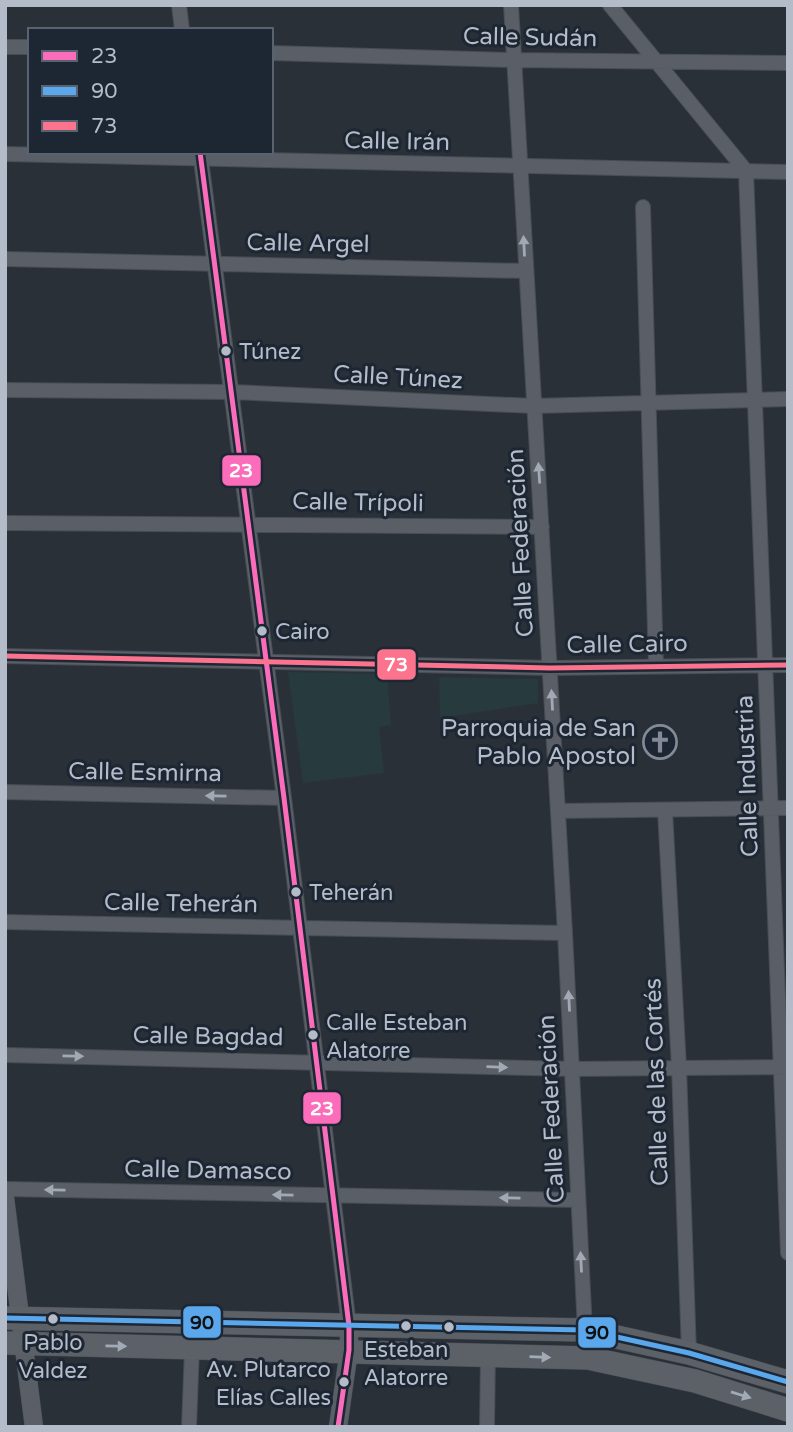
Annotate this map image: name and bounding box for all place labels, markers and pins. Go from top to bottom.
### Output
place label: Túnez [239,339,301,365]
marker: Túnez [219,344,233,358]
place label: Cairo [275,619,330,645]
marker: Cairo [255,624,269,638]
place label: Parroquia de San Pablo Apostol [441,714,636,771]
church icon: Parroquia de San Pablo Apostol [641,723,679,761]
place label: Teherán [309,880,393,906]
marker: Teherán [289,885,303,899]
place label: Calle Esteban Alatorre [326,1010,468,1064]
marker: Calle Esteban Alatorre [306,1028,320,1042]
marker: Pablo Valdez [46,1312,60,1326]
marker: Esteban Alatorre [399,1319,413,1333]
unlabelled marker [442,1320,456,1334]
place label: Pablo Valdez [18,1330,88,1384]
place label: Esteban Alatorre [364,1337,448,1391]
place label: Av. Plutarco Elías Calles [206,1357,331,1411]
marker: Av. Plutarco Elías Calles [337,1375,351,1389]

